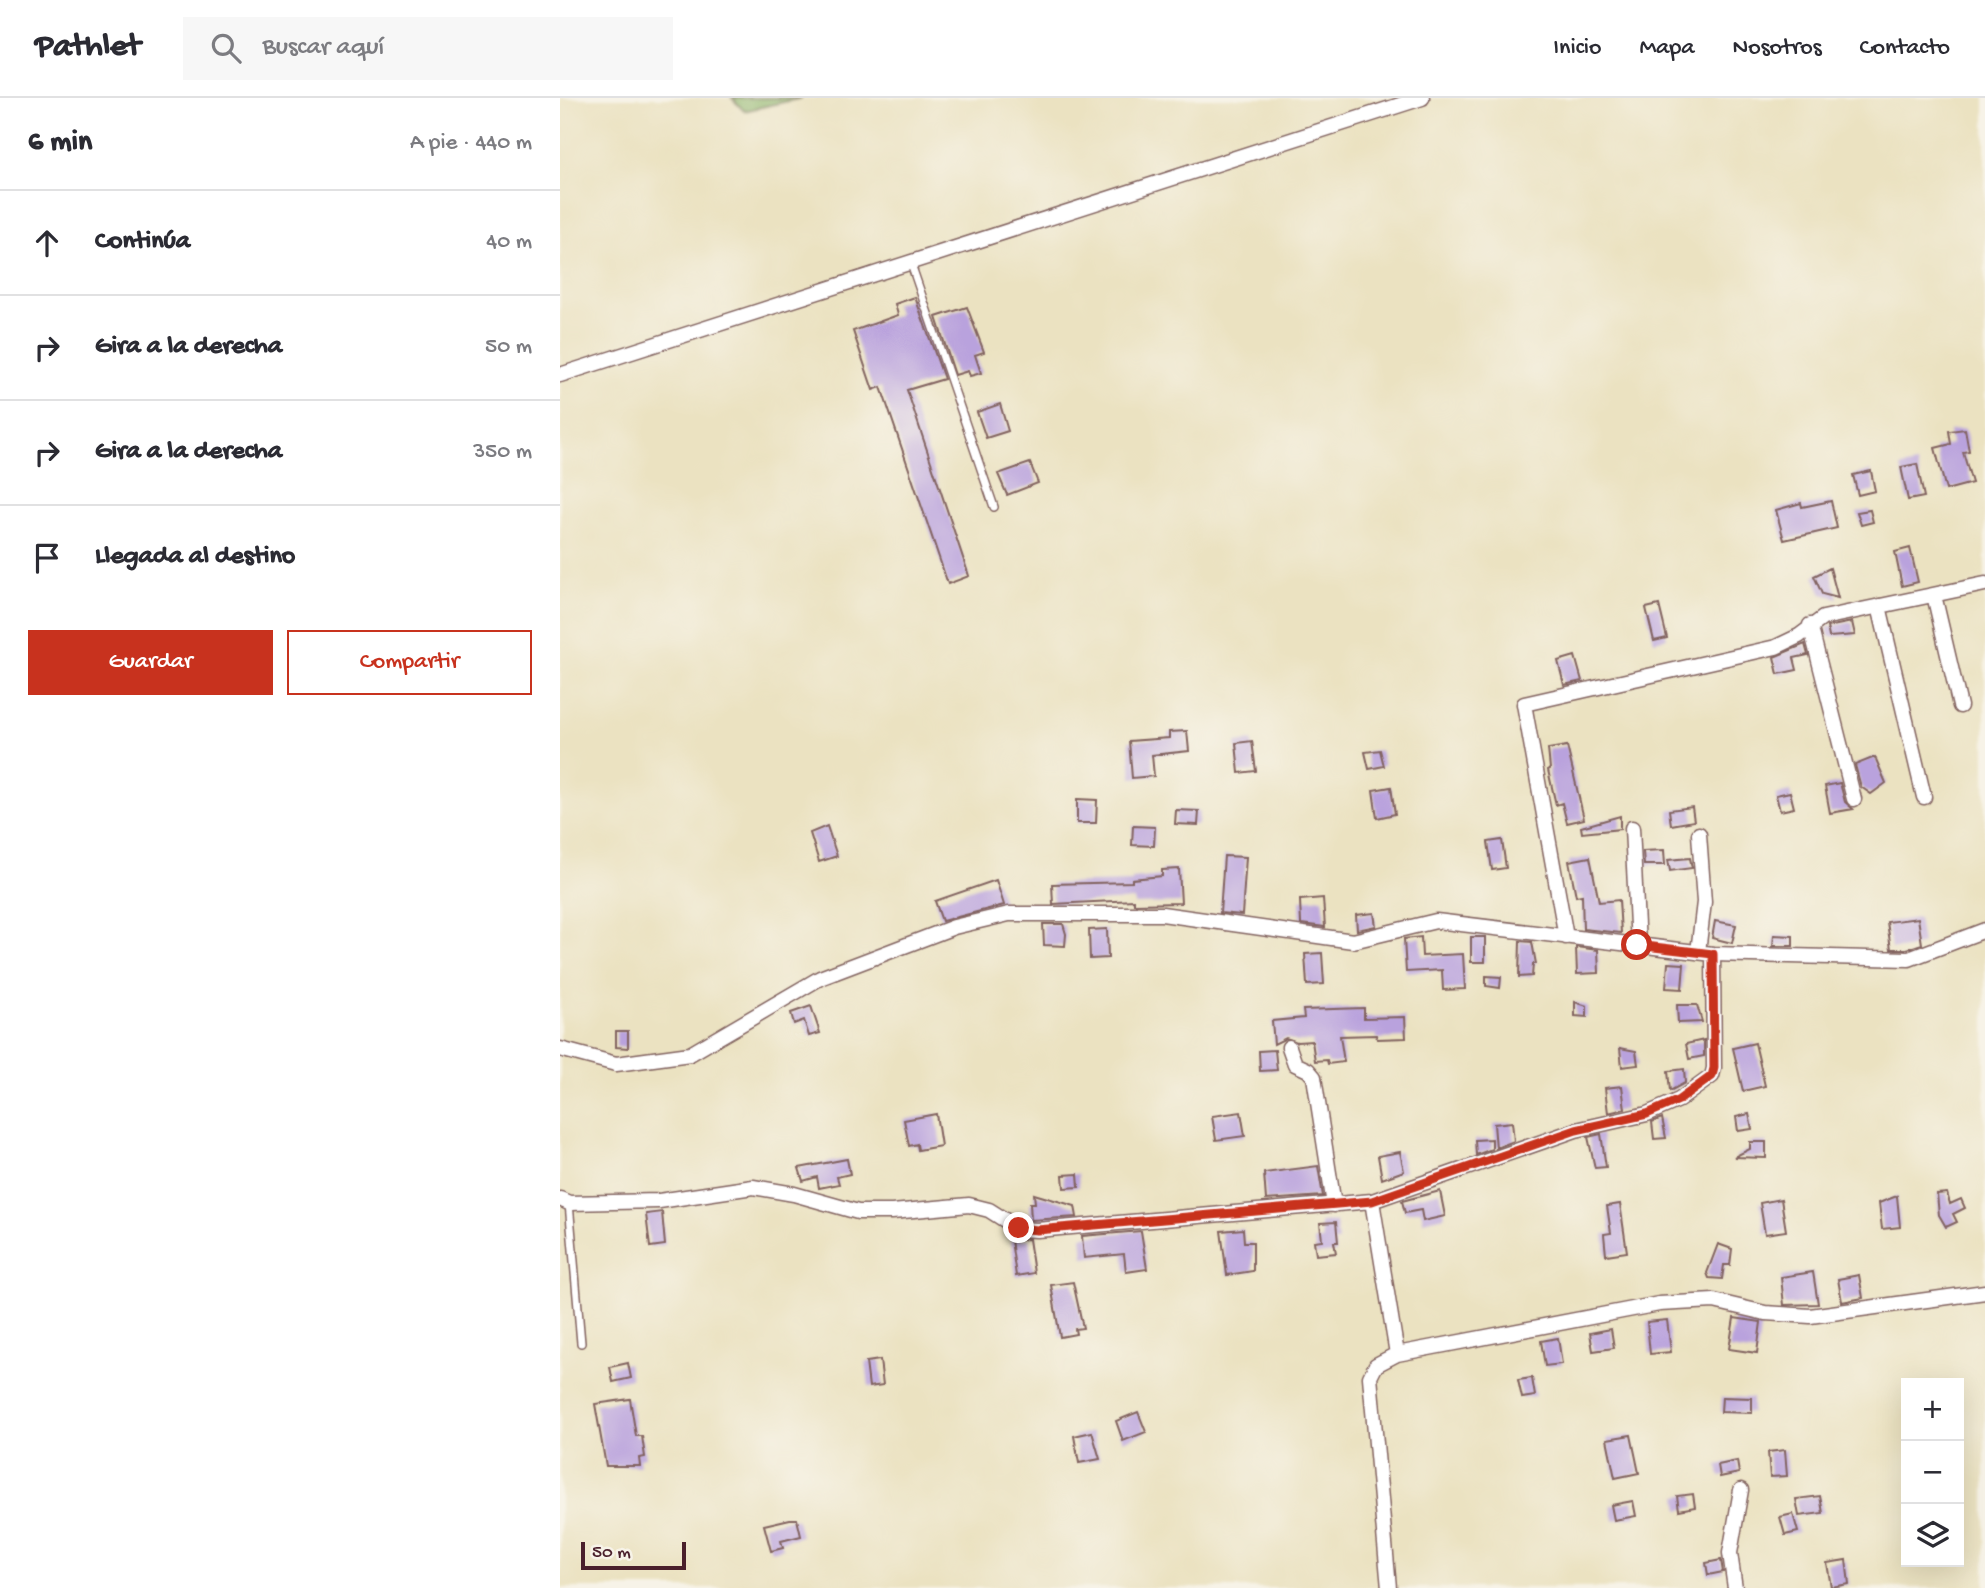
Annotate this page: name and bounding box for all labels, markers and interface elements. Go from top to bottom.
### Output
search box [183,17,673,80]
text: Pathlet [35,29,141,67]
icon: search [207,29,245,67]
text: Buscar aquí [263,33,384,64]
text: Inicio [1553,34,1601,63]
text: Mapa [1639,34,1695,63]
text: Nosotros [1733,34,1822,63]
text: Contacto [1860,34,1950,63]
text: 6 min [28,126,92,161]
text: A pie · 440 m [410,130,532,157]
icon: ahead [28,224,66,262]
text: Continúa [95,227,190,258]
text: 40 m [486,229,532,256]
icon: right [28,329,66,367]
text: Gira a la derecha [95,332,282,363]
text: 50 m [485,334,532,361]
icon: right [28,434,66,472]
text: Gira a la derecha [95,437,282,468]
text: 350 m [473,439,532,466]
icon: arrive [28,539,66,577]
text: Llegada al destino [95,542,295,573]
button: Guardar [28,630,273,695]
button: Compartir [287,630,532,695]
route start [1621,929,1652,960]
route end [1003,1212,1034,1243]
map controls [1901,1378,1964,1567]
button: + [1901,1378,1964,1441]
button: − [1901,1441,1964,1504]
button: layers [1901,1504,1964,1567]
scale bar [581,1539,686,1571]
text: 50 m [592,1542,631,1565]

